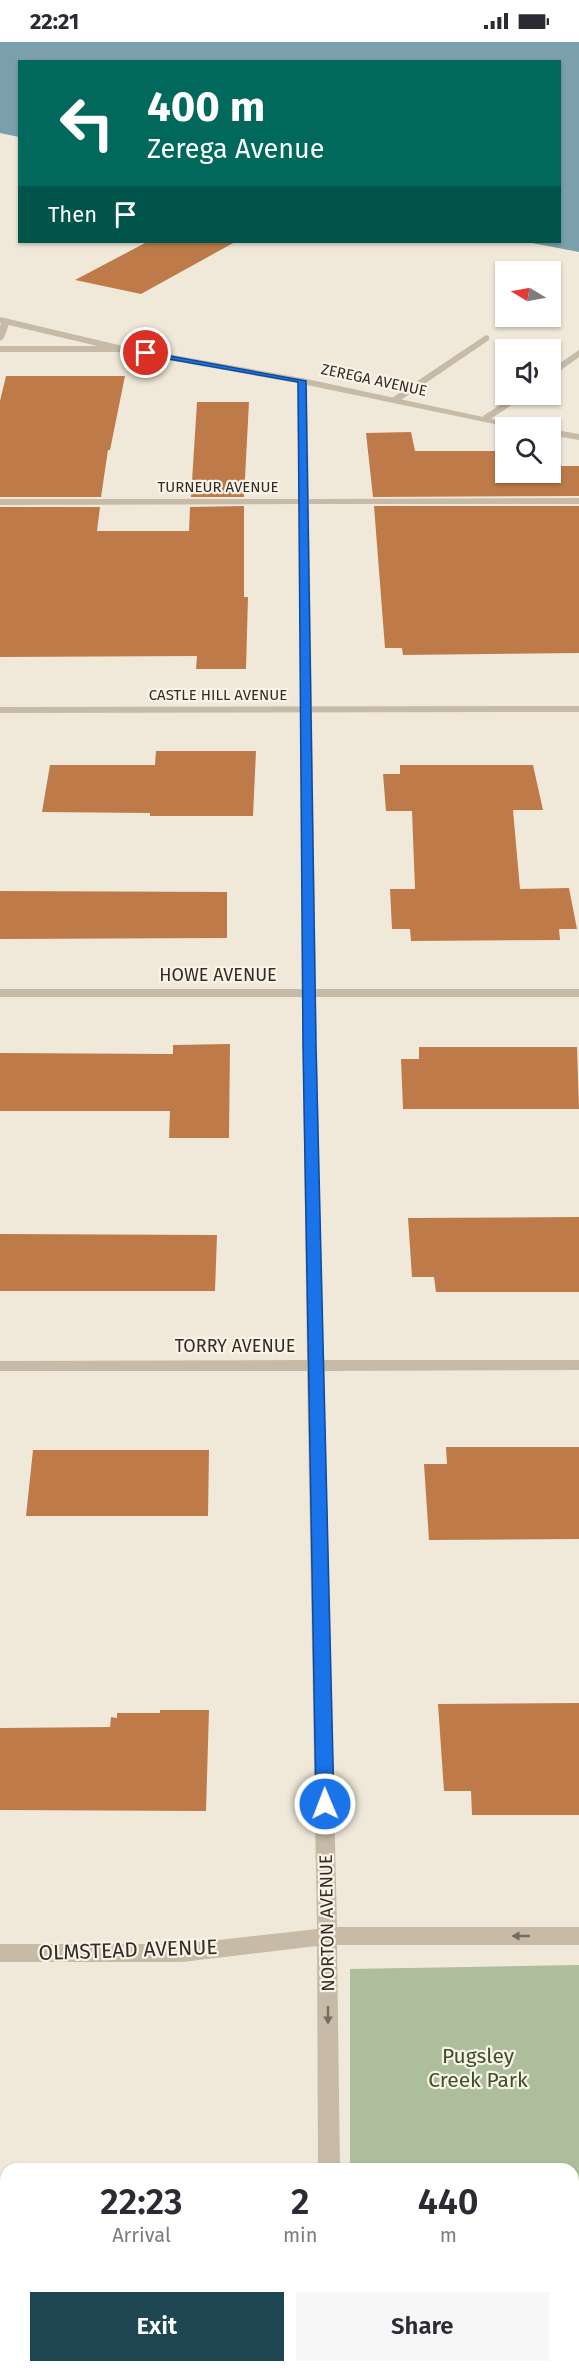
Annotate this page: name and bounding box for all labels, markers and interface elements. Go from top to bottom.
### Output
text: 22:21 [30,8,79,35]
text: 400 m [147,82,265,132]
icon: left [48,84,126,162]
text: Zerega Avenue [147,133,325,165]
icon: arrive [109,198,142,231]
text: Then [48,201,97,228]
north arrow [495,261,561,327]
map controls [495,261,561,483]
pin [120,327,171,378]
icon: arrive [129,336,162,369]
button: sound [495,339,561,405]
street label: ZEREGA AVENUE [319,360,429,400]
button: search [495,417,561,483]
street label: TURNEUR AVENUE [158,478,278,496]
street label: CASTLE HILL AVENUE [149,686,287,704]
street label: HOWE AVENUE [159,964,277,986]
street label: TORRY AVENUE [175,1335,295,1357]
position arrow [293,1772,357,1836]
street label: NORTON AVENUE [315,1854,339,1992]
one-way arrow [511,1931,530,1941]
street label: OLMSTEAD AVENUE [38,1934,218,1966]
one-way arrow [323,2006,333,2025]
park label: Pugsley Creek Park [428,2043,528,2093]
text: 22:23 [100,2180,183,2224]
text: 2 [291,2180,309,2224]
text: 440 [418,2180,479,2224]
text: Arrival [112,2223,171,2247]
text: min [283,2223,317,2247]
text: m [440,2223,457,2247]
button: Exit [30,2292,284,2361]
button: Share [296,2292,549,2361]

